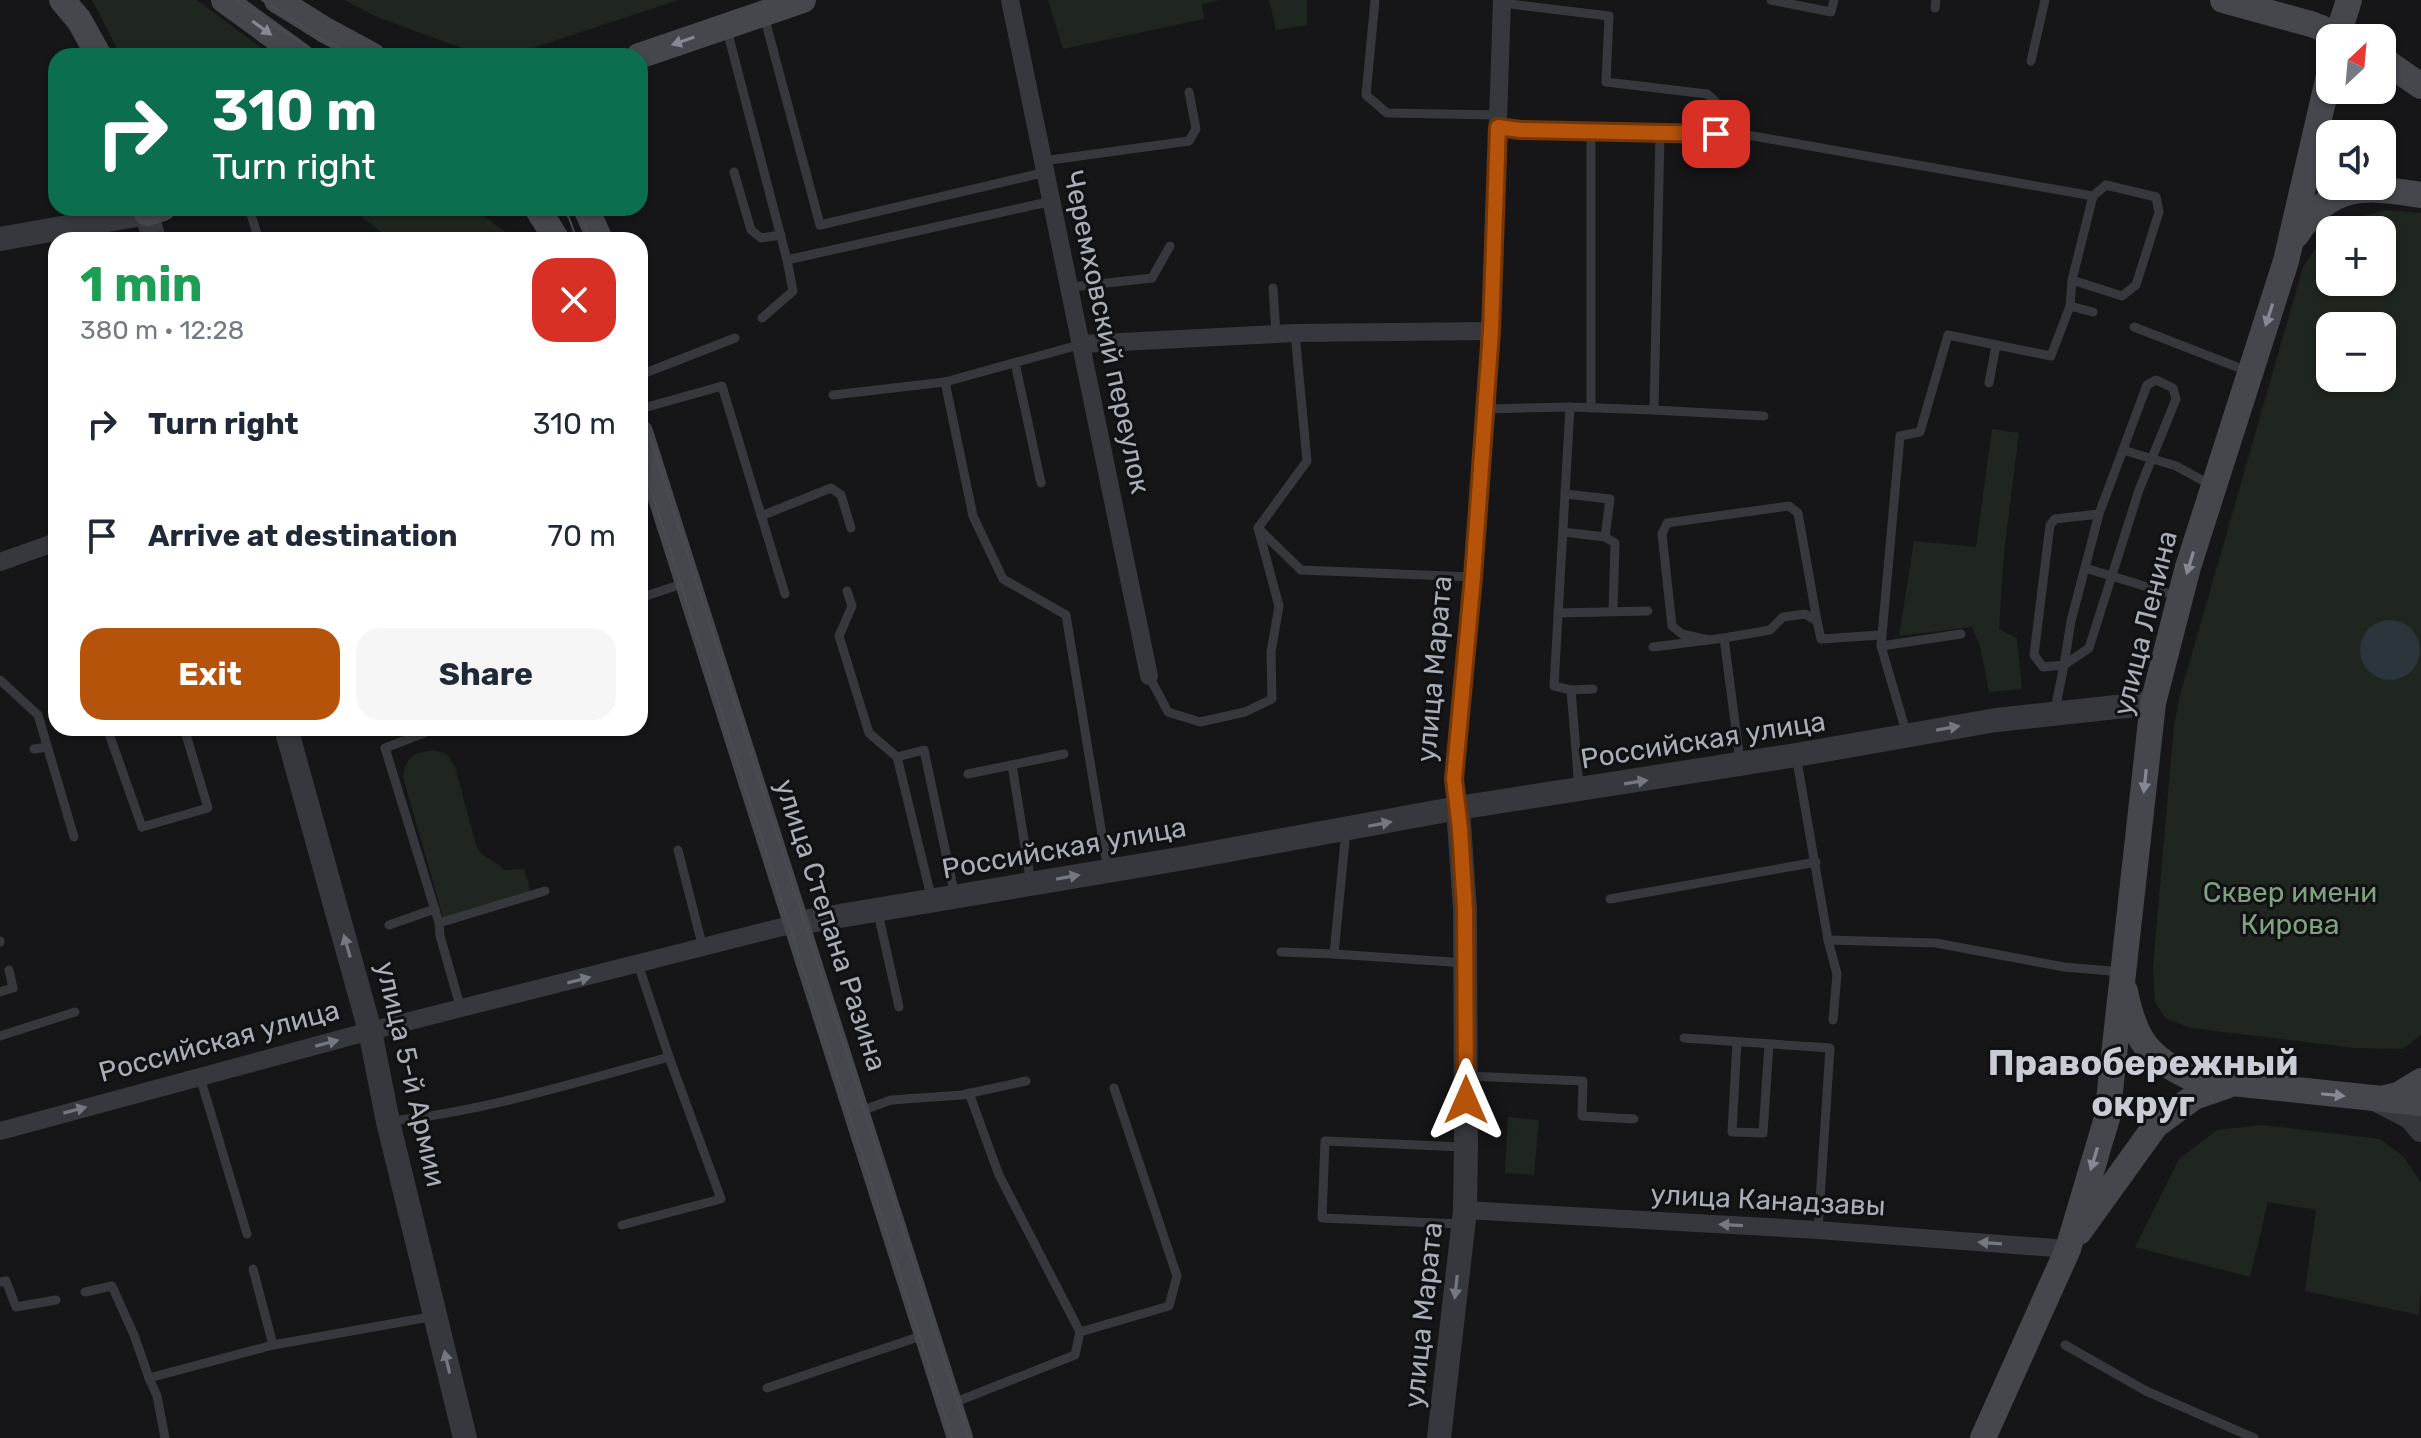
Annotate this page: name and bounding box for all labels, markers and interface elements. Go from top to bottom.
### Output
one-way arrow [252,20,273,35]
north arrow [2316,24,2396,104]
map controls [2316,24,2396,392]
one-way arrow [670,36,694,48]
text: 310 m [212,78,377,144]
icon: right [80,80,184,184]
pin [1682,100,1750,168]
icon: arrive [1694,112,1738,156]
button: sound [2316,120,2396,200]
text: Turn right [212,145,376,188]
street label: Черемховский переулок [1057,167,1157,497]
button: + [2316,216,2396,296]
text: 1 min [80,256,203,313]
button: close [532,258,616,342]
one-way arrow [2262,304,2275,328]
button: − [2316,312,2396,392]
text: 380 m · 12:28 [80,315,244,346]
icon: right [80,402,124,446]
text: Turn right [148,406,299,442]
text: 310 m [533,406,616,442]
icon: arrive [80,514,124,558]
text: Arrive at destination [148,518,458,554]
text: 70 m [548,518,616,554]
street label: улица Ленина [2106,527,2184,719]
one-way arrow [2183,551,2196,575]
street label: улица Марата [1409,574,1459,764]
button: Exit [80,628,340,720]
button: Share [356,628,616,720]
street label: Российская улица [1578,704,1828,776]
one-way arrow [1935,722,1960,734]
one-way arrow [2139,769,2152,794]
street label: улица Степана Разина [768,775,894,1075]
one-way arrow [1624,775,1649,787]
street label: Российская улица [939,810,1189,886]
one-way arrow [1367,817,1392,829]
one-way arrow [1056,871,1081,883]
park label: Сквер имени Кирова [2203,876,2377,941]
one-way arrow [340,934,353,958]
street label: улица 5-й Армии [369,958,453,1190]
one-way arrow [566,973,591,985]
street label: Российская улица [95,993,343,1089]
one-way arrow [314,1037,339,1049]
district label: Правобережный округ [1988,1041,2298,1125]
position arrow [1424,1058,1508,1142]
one-way arrow [2321,1088,2346,1101]
one-way arrow [63,1104,88,1116]
one-way arrow [2087,1148,2100,1172]
street label: улица Канадзавы [1650,1177,1886,1223]
one-way arrow [1718,1219,1743,1232]
street label: улица Марата [1397,1220,1449,1410]
one-way arrow [1977,1236,2002,1249]
one-way arrow [1449,1275,1462,1300]
one-way arrow [440,1349,453,1374]

